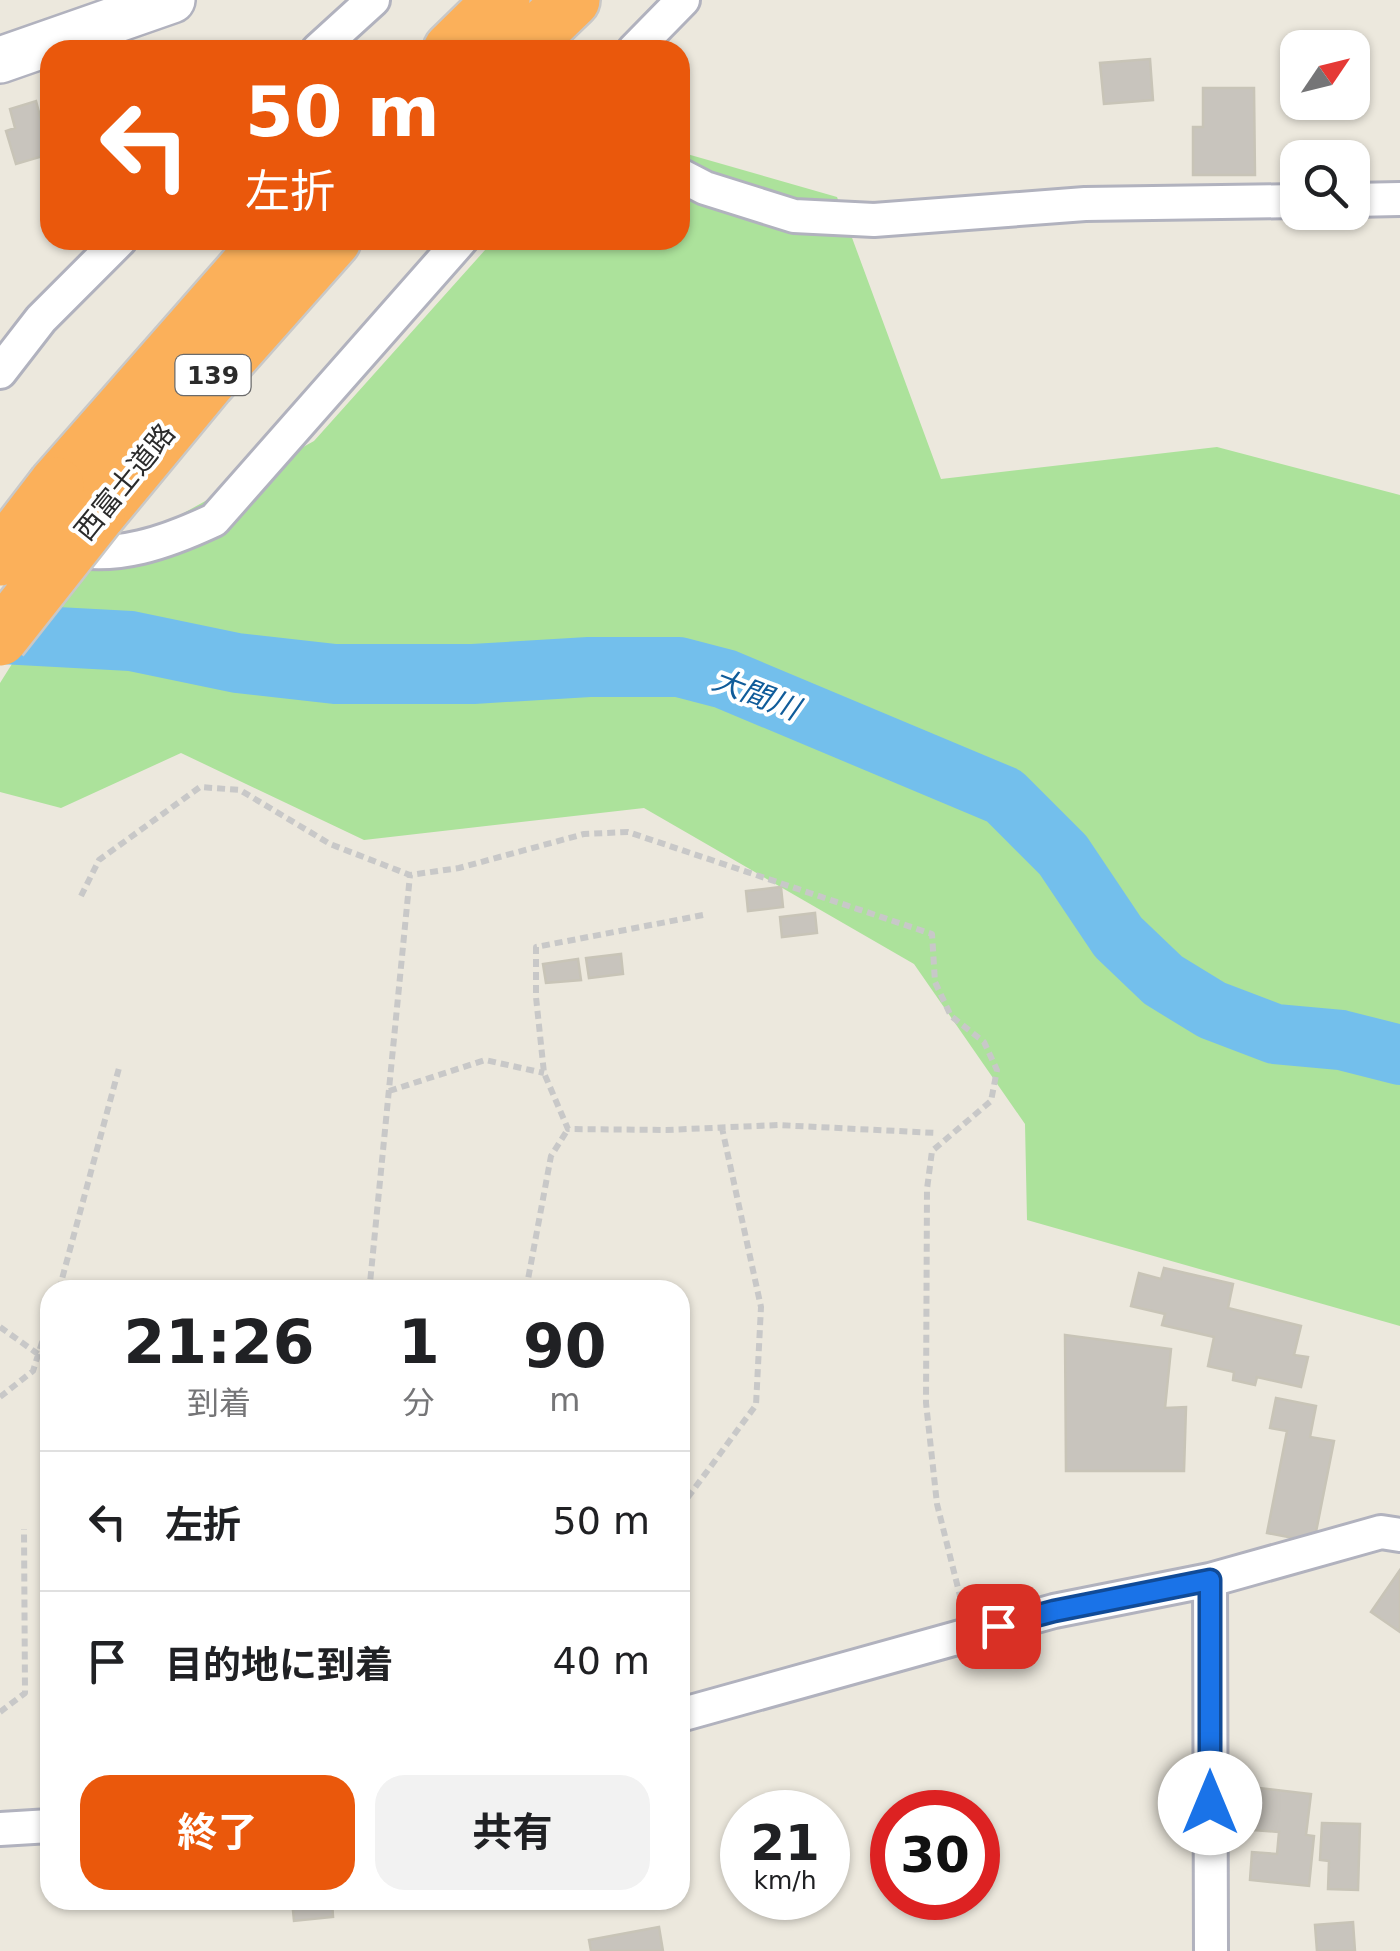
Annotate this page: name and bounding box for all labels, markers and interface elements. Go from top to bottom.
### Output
north arrow [1280,30,1370,120]
map controls [1280,30,1370,230]
text: 50 m [245,71,440,153]
icon: left [80,80,210,210]
button: search [1280,140,1370,230]
text: 左折 [245,165,335,218]
road number: 139 [176,355,250,395]
street label: 西富士道路 [68,417,182,547]
water label: 大間川 [708,662,807,728]
text: 21:26 [123,1307,314,1377]
text: 1 [398,1307,440,1377]
text: 90 [523,1311,607,1381]
text: m [549,1381,580,1419]
text: 到着 [187,1384,251,1422]
text: 分 [403,1384,435,1422]
icon: left [80,1494,135,1549]
text: 50 m [553,1499,650,1543]
text: 左折 [165,1503,241,1547]
pin [956,1584,1041,1669]
icon: arrive [971,1599,1026,1654]
icon: arrive [80,1634,135,1689]
text: 40 m [553,1639,650,1683]
text: 目的地に到着 [165,1643,393,1687]
position arrow [1158,1751,1262,1855]
button: 終了 [80,1775,355,1890]
button: 共有 [375,1775,650,1890]
speed limit sign: 30 [870,1790,1000,1920]
text: 21 [750,1814,820,1872]
text: km/h [753,1866,817,1895]

